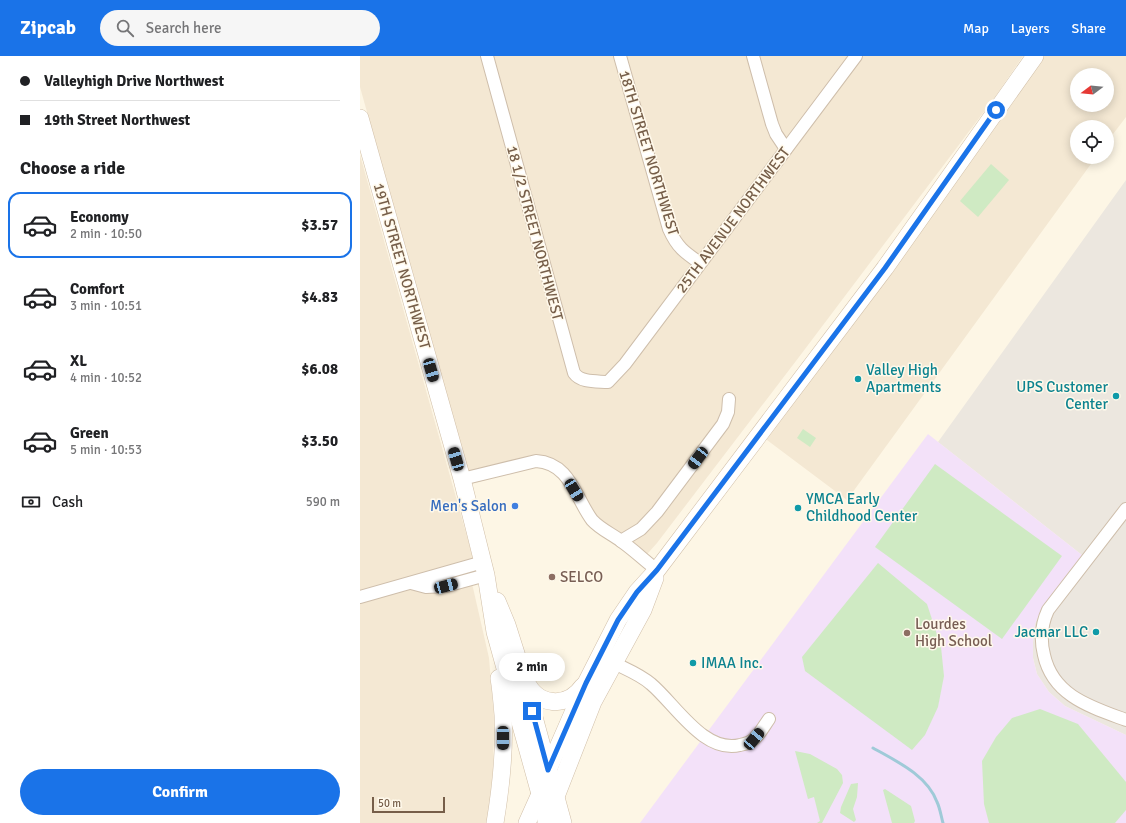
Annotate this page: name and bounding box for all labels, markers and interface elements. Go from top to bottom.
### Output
search box [100,10,380,46]
text: Zipcab [20,16,76,40]
icon: search [114,17,136,39]
text: Search here [146,19,221,37]
text: Map [963,20,989,37]
text: Layers [1011,20,1050,37]
text: Share [1072,20,1106,37]
street label: 18TH STREET NORTHWEST [615,68,683,238]
north arrow [1070,68,1114,112]
map controls [1070,68,1114,164]
text: Valleyhigh Drive Northwest [44,72,224,90]
route start [987,101,1005,119]
text: 19th Street Northwest [44,111,190,129]
button: locate [1070,120,1114,164]
street label: 25TH AVENUE NORTHWEST [672,143,794,296]
street label: 18 1/2 STREET NORTHWEST [503,144,567,323]
text: Choose a ride [20,157,125,179]
street label: 19TH STREET NORTHWEST [370,181,435,352]
icon: car [22,207,58,243]
text: Economy [70,208,129,226]
text: $3.57 [301,216,338,234]
text: 2 min · 10:50 [70,226,142,242]
icon: car [22,279,58,315]
text: Comfort [70,280,124,298]
text: $4.83 [301,288,338,306]
text: 3 min · 10:51 [70,298,142,314]
icon: car [22,351,58,387]
text: XL [70,352,87,370]
car [422,357,440,383]
text: $6.08 [301,360,338,378]
place label: Valley High Apartments [866,361,942,396]
text: 4 min · 10:52 [70,370,142,386]
marker: Valley High Apartments [853,374,863,384]
place label: UPS Customer Center [1016,378,1108,413]
marker: UPS Customer Center [1111,391,1121,401]
icon: car [22,423,58,459]
text: Green [70,424,109,442]
text: $3.50 [301,432,338,450]
text: 5 min · 10:53 [70,442,142,458]
car [686,445,710,471]
car [447,446,465,472]
car [563,477,585,503]
place label: YMCA Early Childhood Center [806,490,918,525]
icon: cash [20,491,42,513]
text: Cash [52,493,83,511]
text: 590 m [306,494,340,510]
place label: Men's Salon [430,497,507,515]
marker: Men's Salon [510,501,520,511]
marker: YMCA Early Childhood Center [793,503,803,513]
place label: SELCO [560,568,603,586]
marker: SELCO [547,572,557,582]
car [433,577,459,595]
place label: Lourdes High School [915,615,992,650]
place label: Jacmar LLC [1015,623,1088,641]
marker: Jacmar LLC [1091,627,1101,637]
marker: Lourdes High School [902,628,912,638]
callout: 2 min [499,653,565,681]
place label: IMAA Inc. [701,654,763,672]
marker: IMAA Inc. [688,658,698,668]
text: 2 min [516,659,548,675]
route end [523,702,541,720]
car [497,726,509,750]
car [742,726,766,752]
button: Confirm [20,769,340,815]
scale bar [372,795,445,814]
text: 50 m [378,797,401,810]

